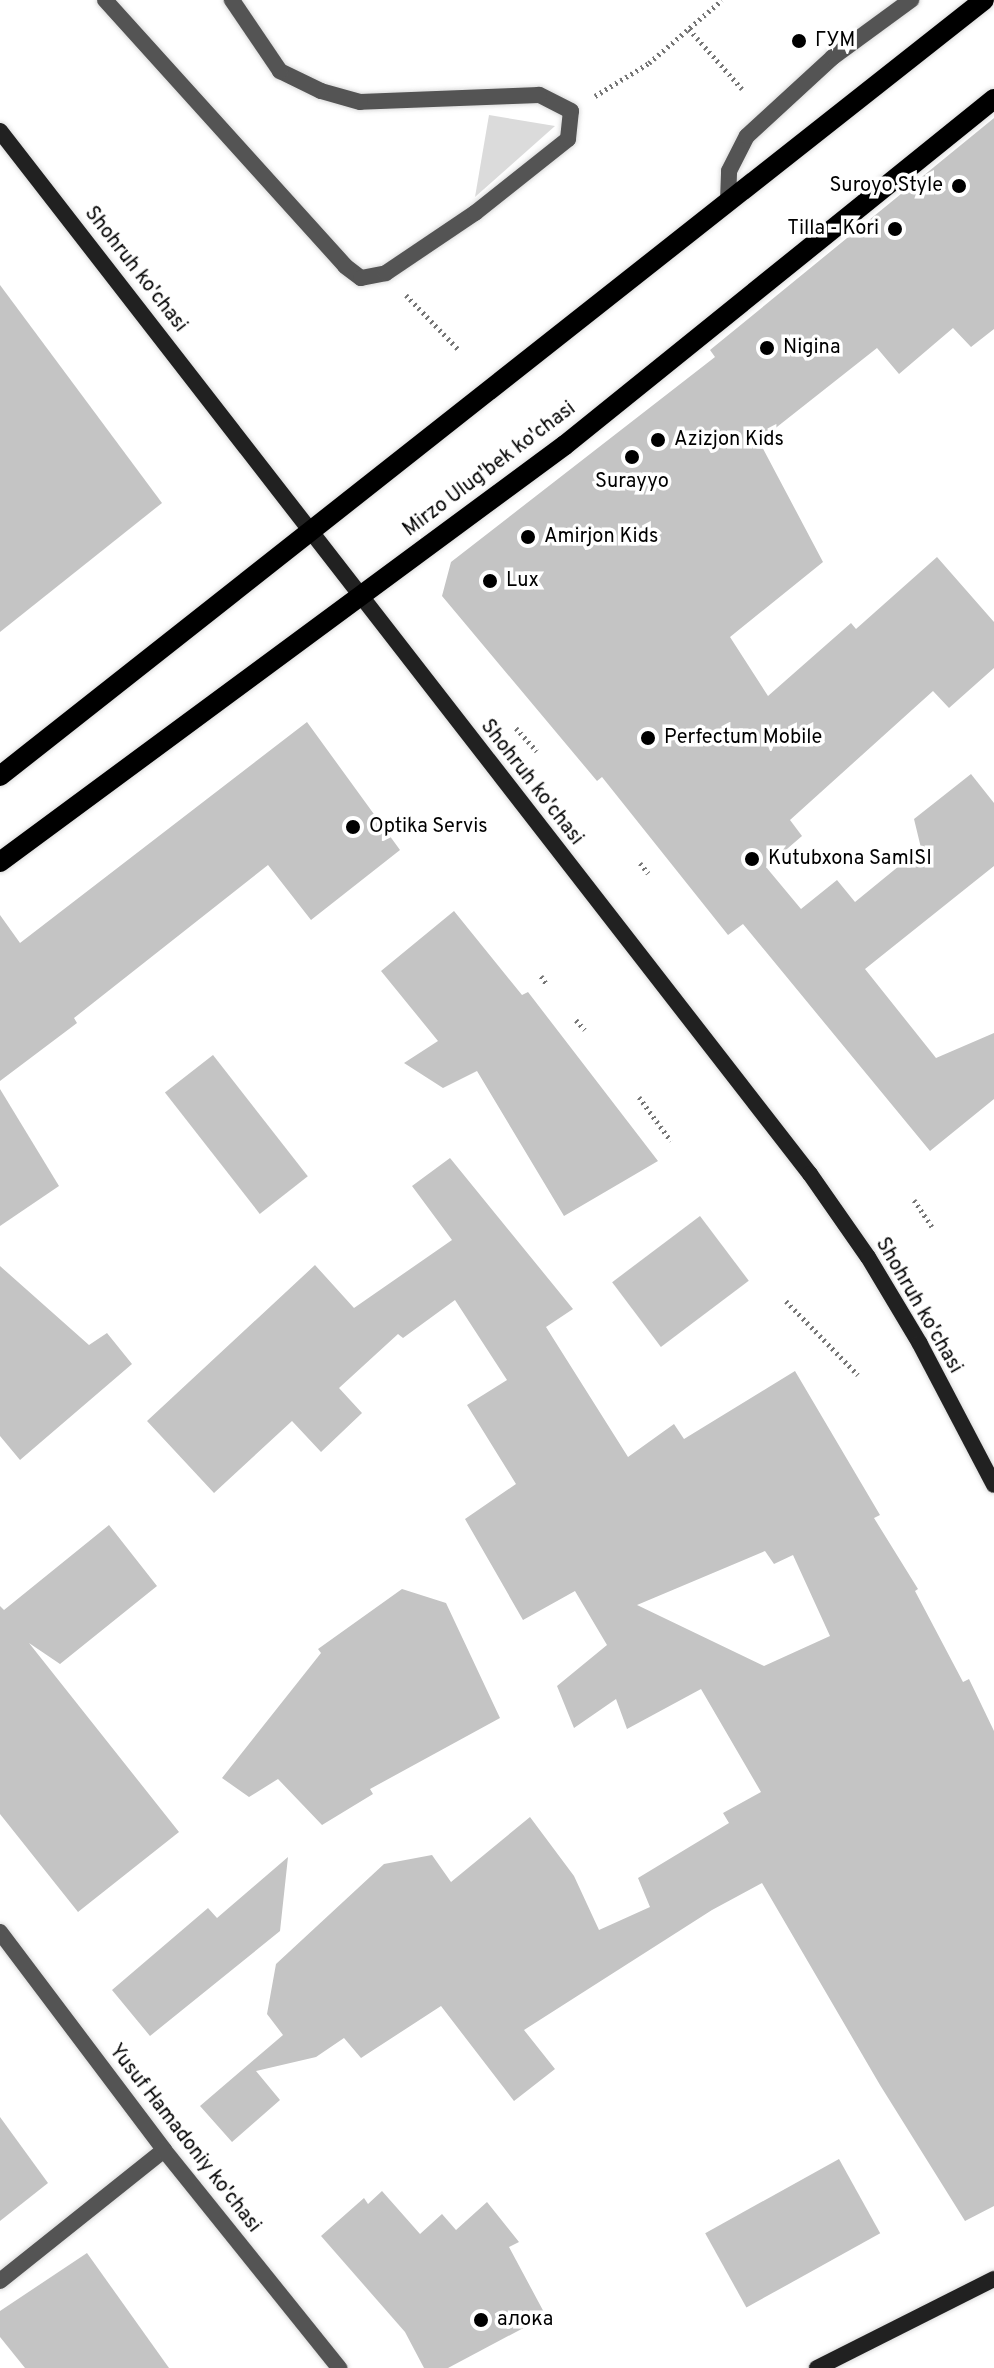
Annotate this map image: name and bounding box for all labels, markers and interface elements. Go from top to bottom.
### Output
place label: ГУМ [815,29,855,53]
marker: ГУМ [790,32,808,50]
place label: Suroyo Style [829,174,943,198]
marker: Suroyo Style [950,177,968,195]
street label: Shohruh ko'chasi [79,202,191,338]
place label: Tilla - Kori [787,217,879,241]
marker: Tilla - Kori [886,220,904,238]
place label: Nigina [783,336,840,360]
marker: Nigina [758,339,776,357]
street label: Mirzo Ulug'bek ko'chasi [399,397,581,543]
place label: Azizjon Kids [674,428,784,452]
marker: Azizjon Kids [649,431,667,449]
marker: Surayyo [623,448,641,466]
place label: Surayyo [595,470,669,494]
place label: Amirjon Kids [544,525,658,549]
marker: Amirjon Kids [519,528,537,546]
place label: Lux [506,569,539,593]
marker: Lux [481,572,499,590]
street label: Shohruh ko'chasi [475,715,587,851]
place label: Perfectum Mobile [664,726,822,750]
marker: Perfectum Mobile [639,729,657,747]
place label: Optika Servis [369,815,488,839]
marker: Optika Servis [344,818,362,836]
place label: Kutubxona SamISI [768,847,932,871]
marker: Kutubxona SamISI [743,850,761,868]
street label: Shohruh ko'chasi [869,1234,967,1378]
street label: Yusuf Hamadoniy ko'chasi [103,2040,265,2238]
place label: алока [497,2308,553,2332]
marker: алока [472,2311,490,2329]

